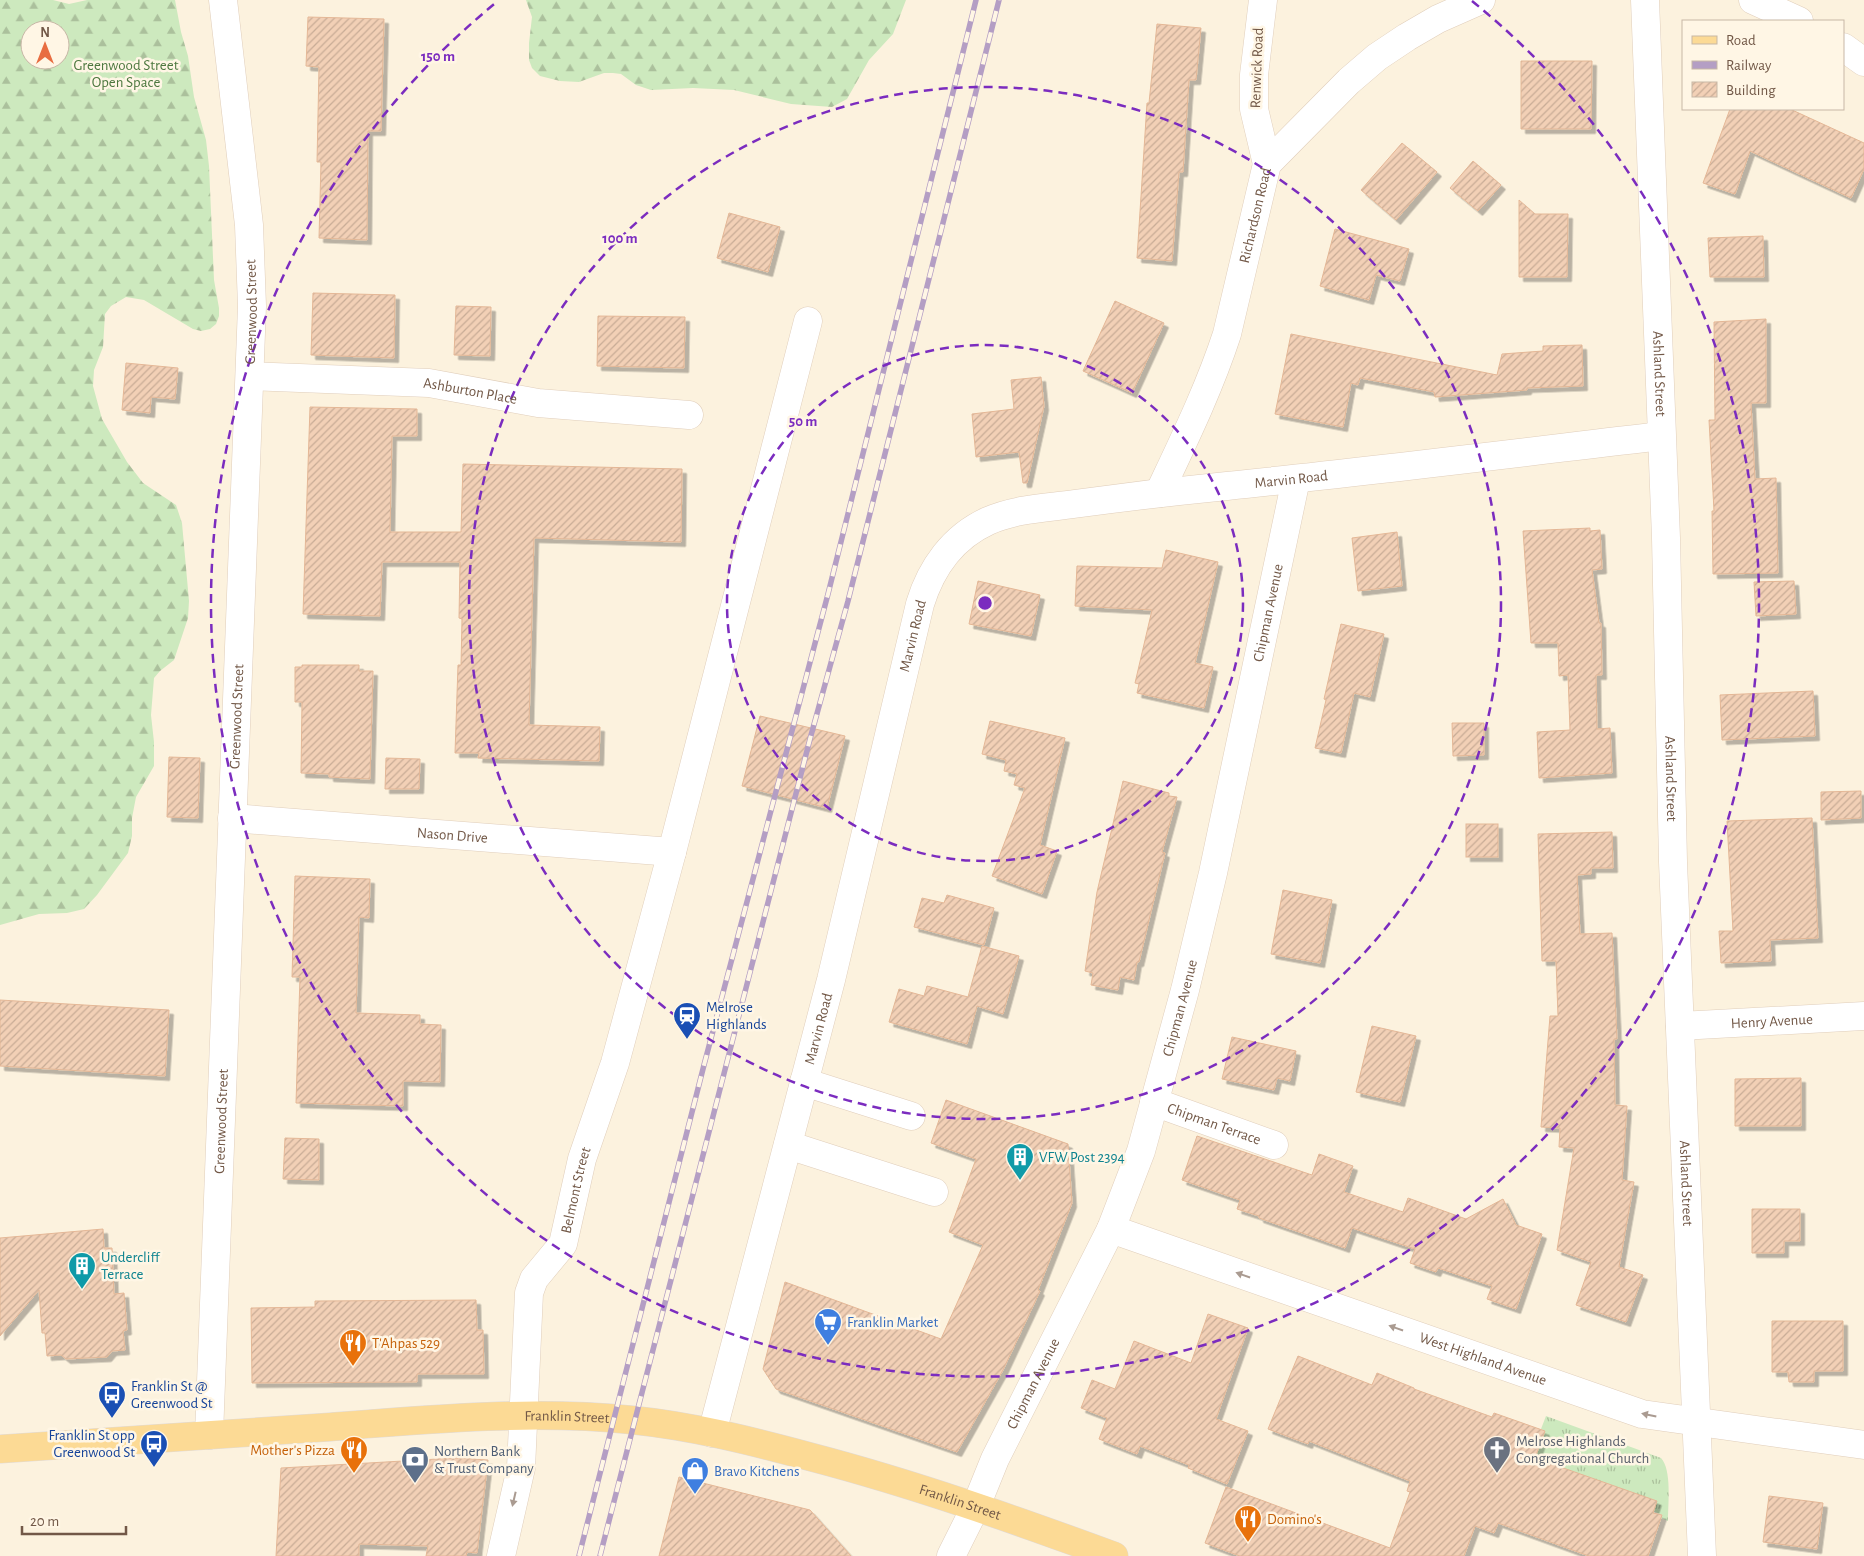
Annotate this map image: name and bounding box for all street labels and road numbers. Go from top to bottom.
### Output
street label: Renwick Road [1248,27,1266,109]
street label: Richardson Road [1236,166,1273,265]
street label: Greenwood Street [242,259,260,365]
street label: Ashland Street [1650,330,1669,417]
street label: Ashburton Place [423,375,518,407]
street label: Marvin Road [1254,468,1329,491]
street label: Chipman Avenue [1250,562,1285,663]
street label: Marvin Road [897,598,928,673]
street label: Greenwood Street [227,663,246,769]
street label: Ashland Street [1663,735,1680,822]
street label: Nason Drive [416,825,488,845]
street label: Chipman Avenue [1160,958,1200,1058]
street label: Marvin Road [802,991,835,1066]
street label: Henry Avenue [1730,1011,1813,1031]
street label: Greenwood Street [211,1068,230,1174]
street label: Chipman Terrace [1165,1100,1263,1147]
street label: Ashland Street [1677,1140,1696,1227]
street label: Belmont Street [558,1145,593,1235]
street label: West Highland Avenue [1417,1330,1549,1388]
street label: Chipman Avenue [1004,1336,1062,1431]
street label: Franklin Street [524,1408,610,1426]
street label: Franklin Street [917,1481,1003,1523]

